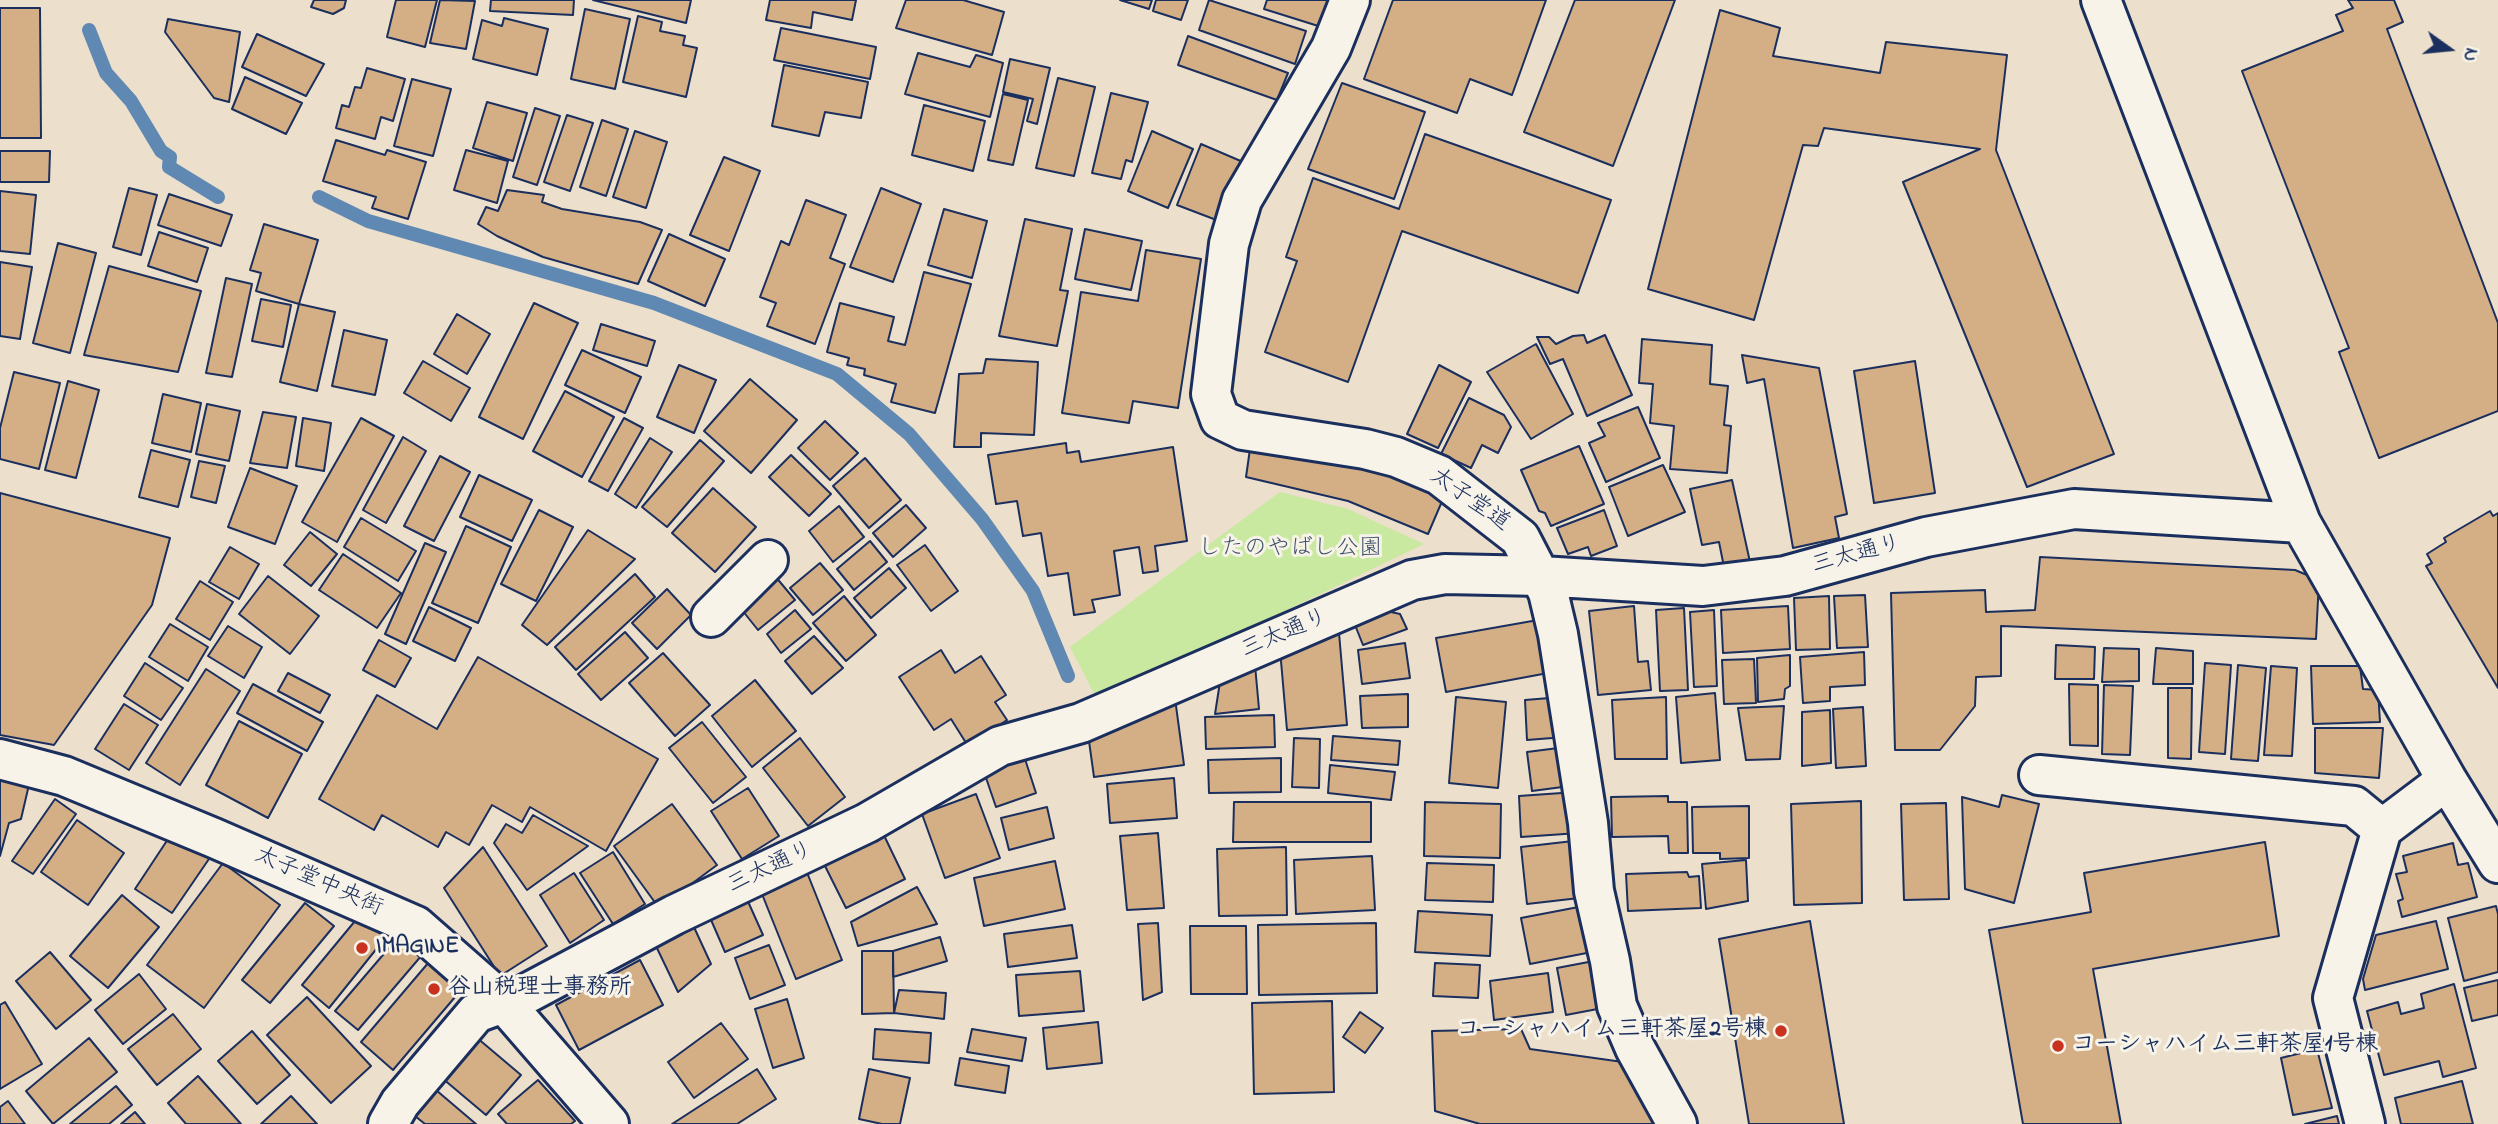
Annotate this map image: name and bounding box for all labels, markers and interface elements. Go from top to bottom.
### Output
north arrow [2414,14,2484,84]
text: N [2455,45,2484,64]
street label: 太子堂道 [1423,463,1515,539]
street label: 三太通り [1809,531,1905,581]
park label: したのやばし公園 [1198,536,1382,564]
street label: 三太通り [1237,604,1333,666]
street label: 三太通り [723,837,819,901]
street label: 太子堂中央街 [249,842,387,924]
place label: IMAGINE [376,934,459,962]
marker: IMAGINE [354,940,370,956]
place label: 谷山税理士事務所 [448,975,632,1003]
marker: 谷山税理士事務所 [426,981,442,997]
place label: コーシャハイム三軒茶屋2号棟 [1457,1017,1767,1045]
marker: コーシャハイム三軒茶屋2号棟 [1773,1023,1789,1039]
place label: コーシャハイム三軒茶屋1号棟 [2072,1032,2378,1060]
marker: コーシャハイム三軒茶屋1号棟 [2050,1038,2066,1054]

